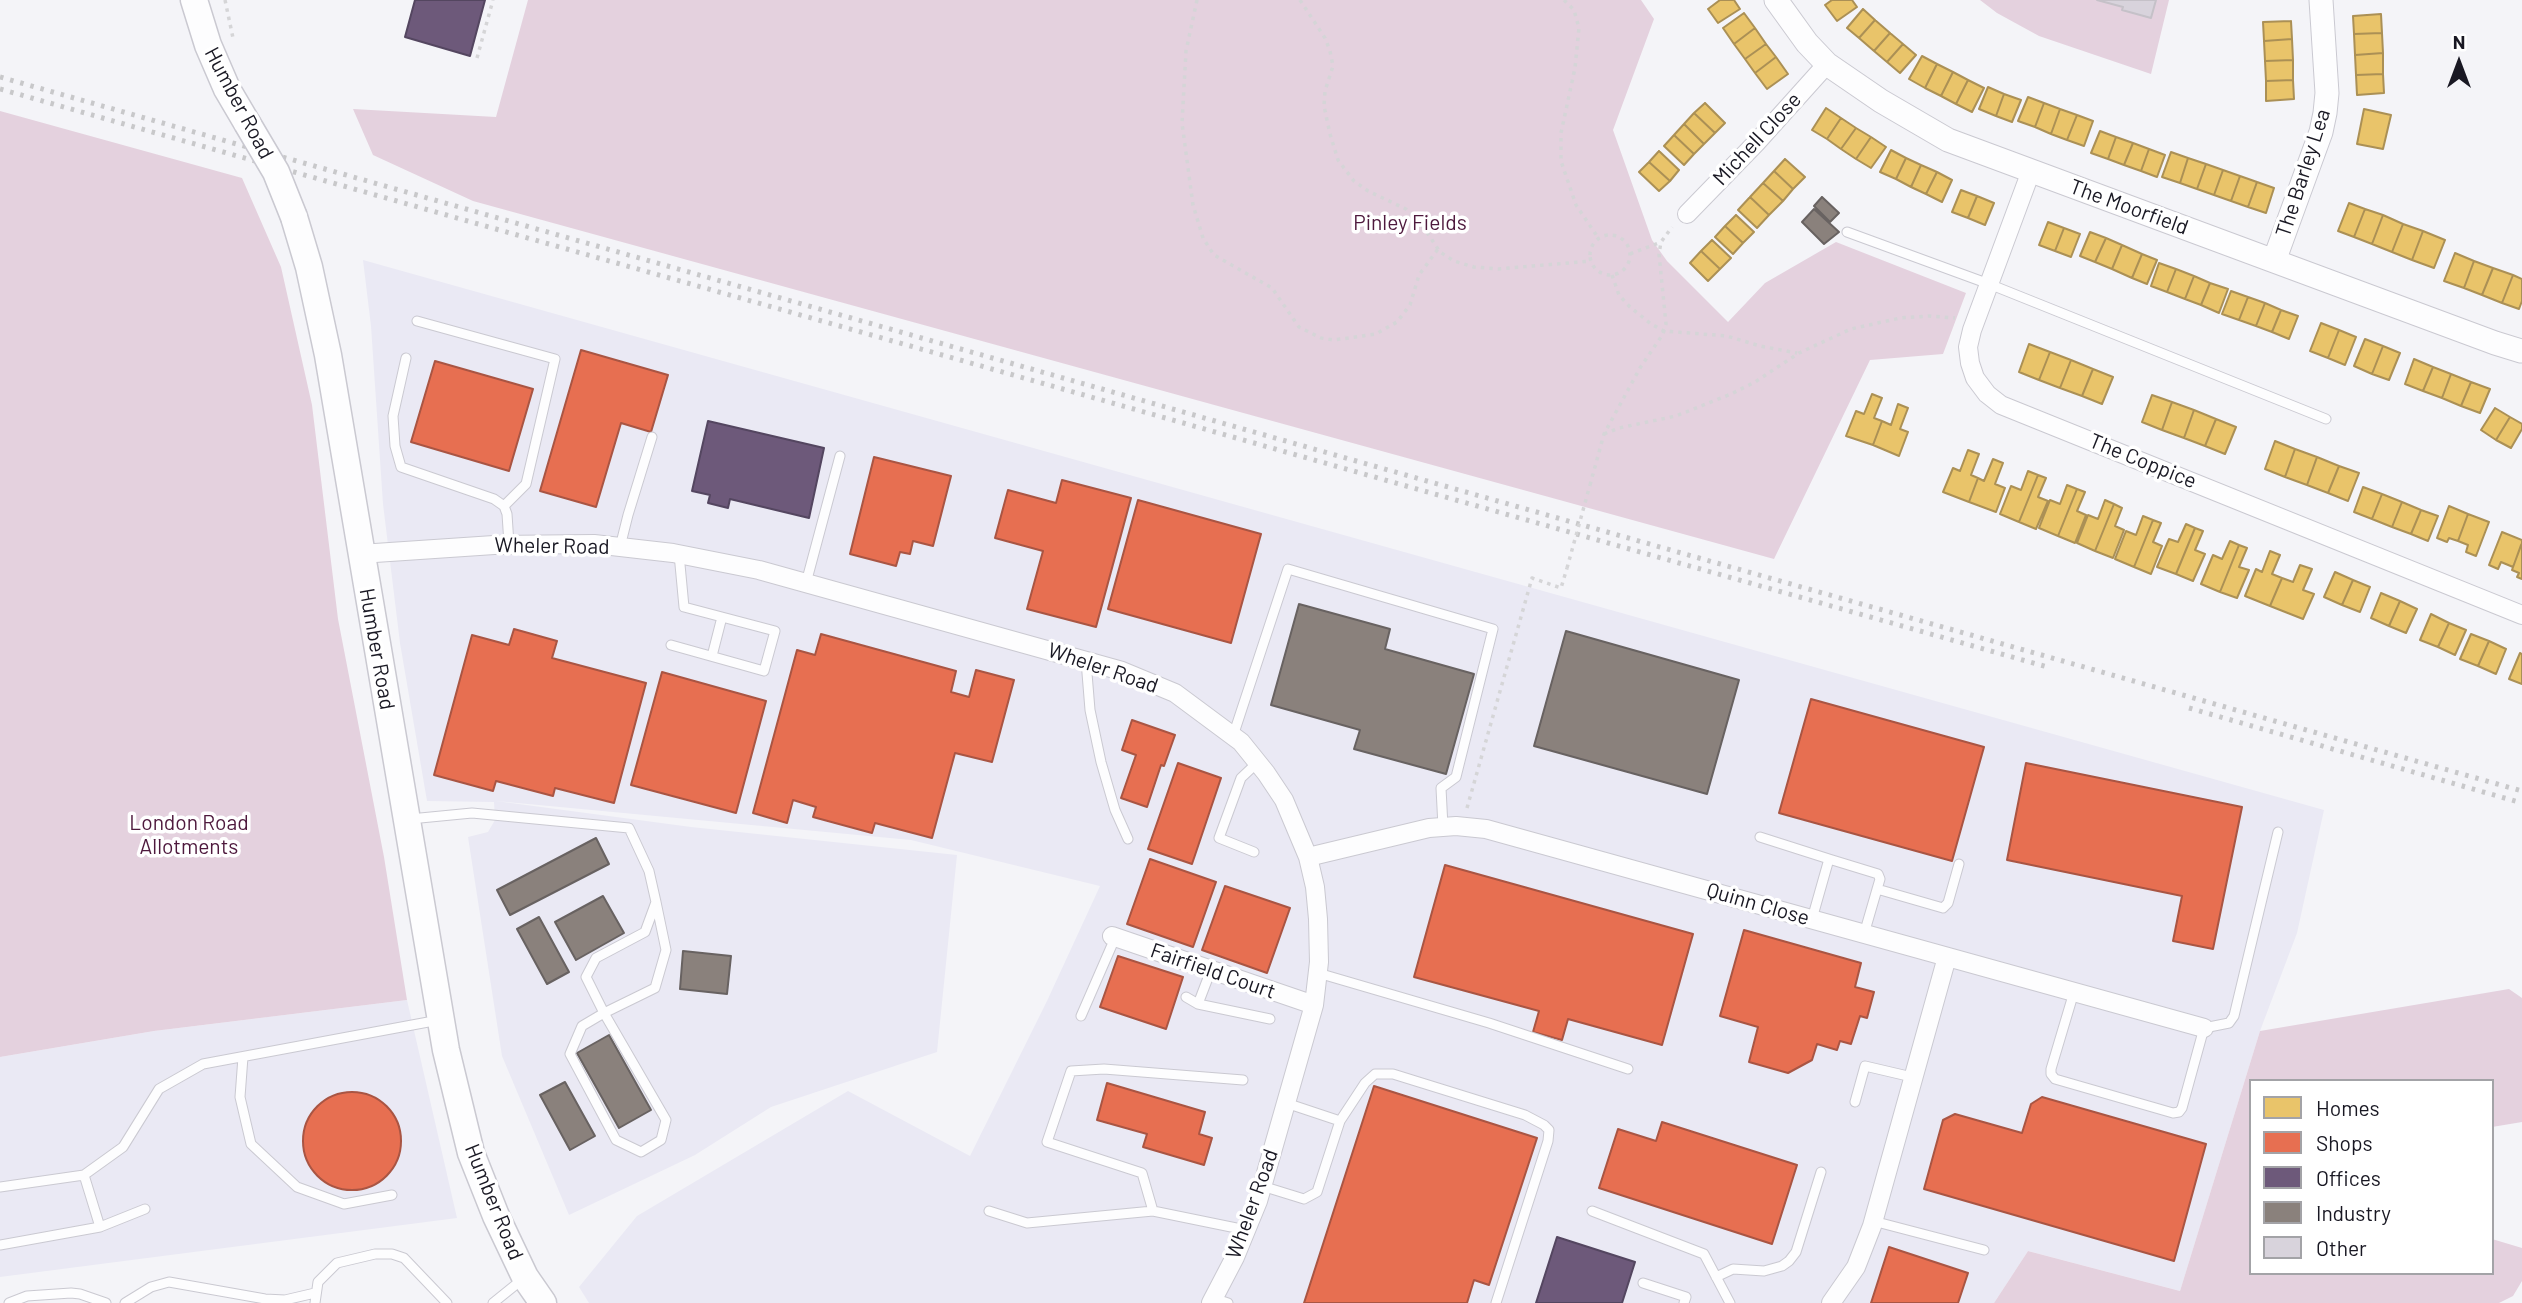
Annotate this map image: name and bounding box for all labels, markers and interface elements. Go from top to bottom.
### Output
north arrow [2424,28,2494,98]
text: N [2453,30,2465,53]
street label: Humber Road [199,43,279,163]
street label: Michell Close [1708,87,1806,191]
street label: The Barley Lea [2270,106,2336,240]
street label: The Moorfield [2066,174,2192,240]
park label: Pinley Fields [1353,210,1467,236]
street label: The Coppice [2086,428,2200,494]
street label: Wheler Road [494,532,610,560]
street label: Humber Road [354,586,400,712]
street label: Wheler Road [1044,637,1162,699]
park label: London Road Allotments [129,810,249,860]
street label: Quinn Close [1704,877,1812,931]
street label: Fairfield Court [1147,938,1279,1004]
legend [2249,1079,2494,1275]
text: Homes [2316,1095,2380,1120]
text: Shops [2316,1130,2373,1155]
street label: Humber Road [459,1140,529,1264]
street label: Wheler Road [1220,1146,1284,1262]
text: Offices [2316,1165,2381,1190]
text: Industry [2316,1200,2391,1225]
text: Other [2316,1235,2367,1260]

